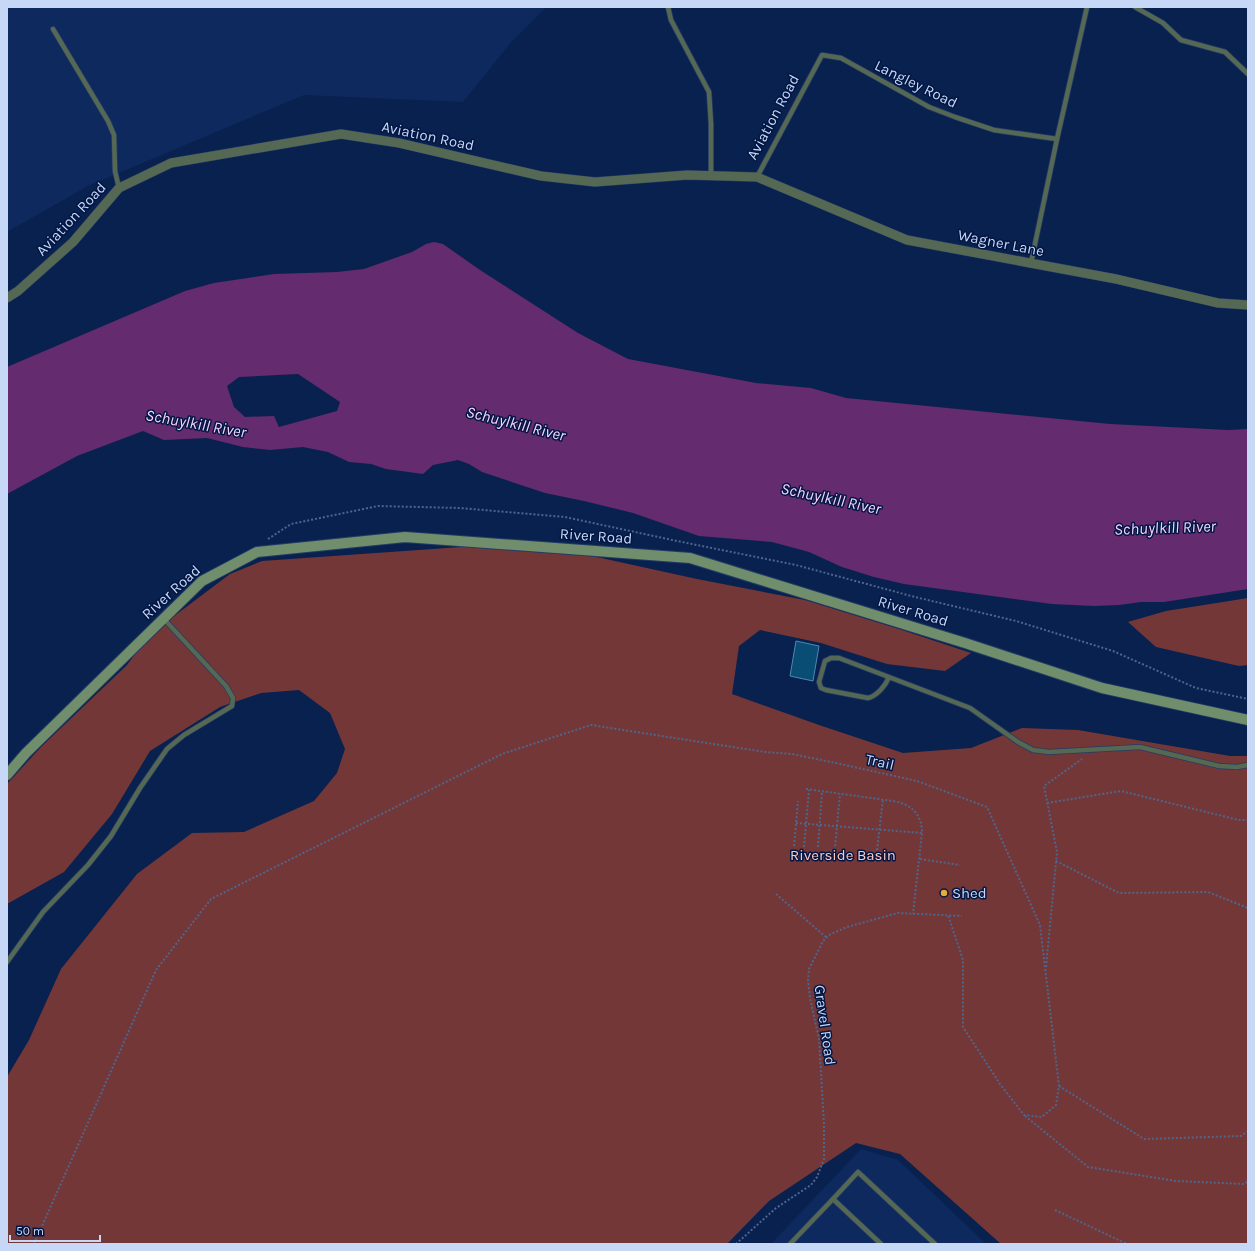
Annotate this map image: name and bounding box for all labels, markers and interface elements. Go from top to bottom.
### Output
street label: Langley Road [872,56,960,112]
street label: Aviation Road [743,71,803,163]
street label: Aviation Road [380,117,476,155]
street label: Aviation Road [32,178,110,260]
street label: Wagner Lane [956,226,1046,260]
water label: Schuylkill River [464,402,568,445]
water label: Schuylkill River [144,405,248,442]
water label: Schuylkill River [779,479,883,518]
water label: Schuylkill River [1114,516,1217,539]
street label: River Road [559,524,633,548]
street label: River Road [138,561,204,623]
street label: River Road [876,592,950,630]
street label: Trail [864,750,896,774]
park label: Riverside Basin [790,846,896,864]
place label: Shed [952,884,987,902]
marker: Shed [939,888,949,898]
street label: Gravel Road [810,984,840,1066]
scale bar [10,1217,100,1243]
text: 50 m [16,1224,44,1238]

